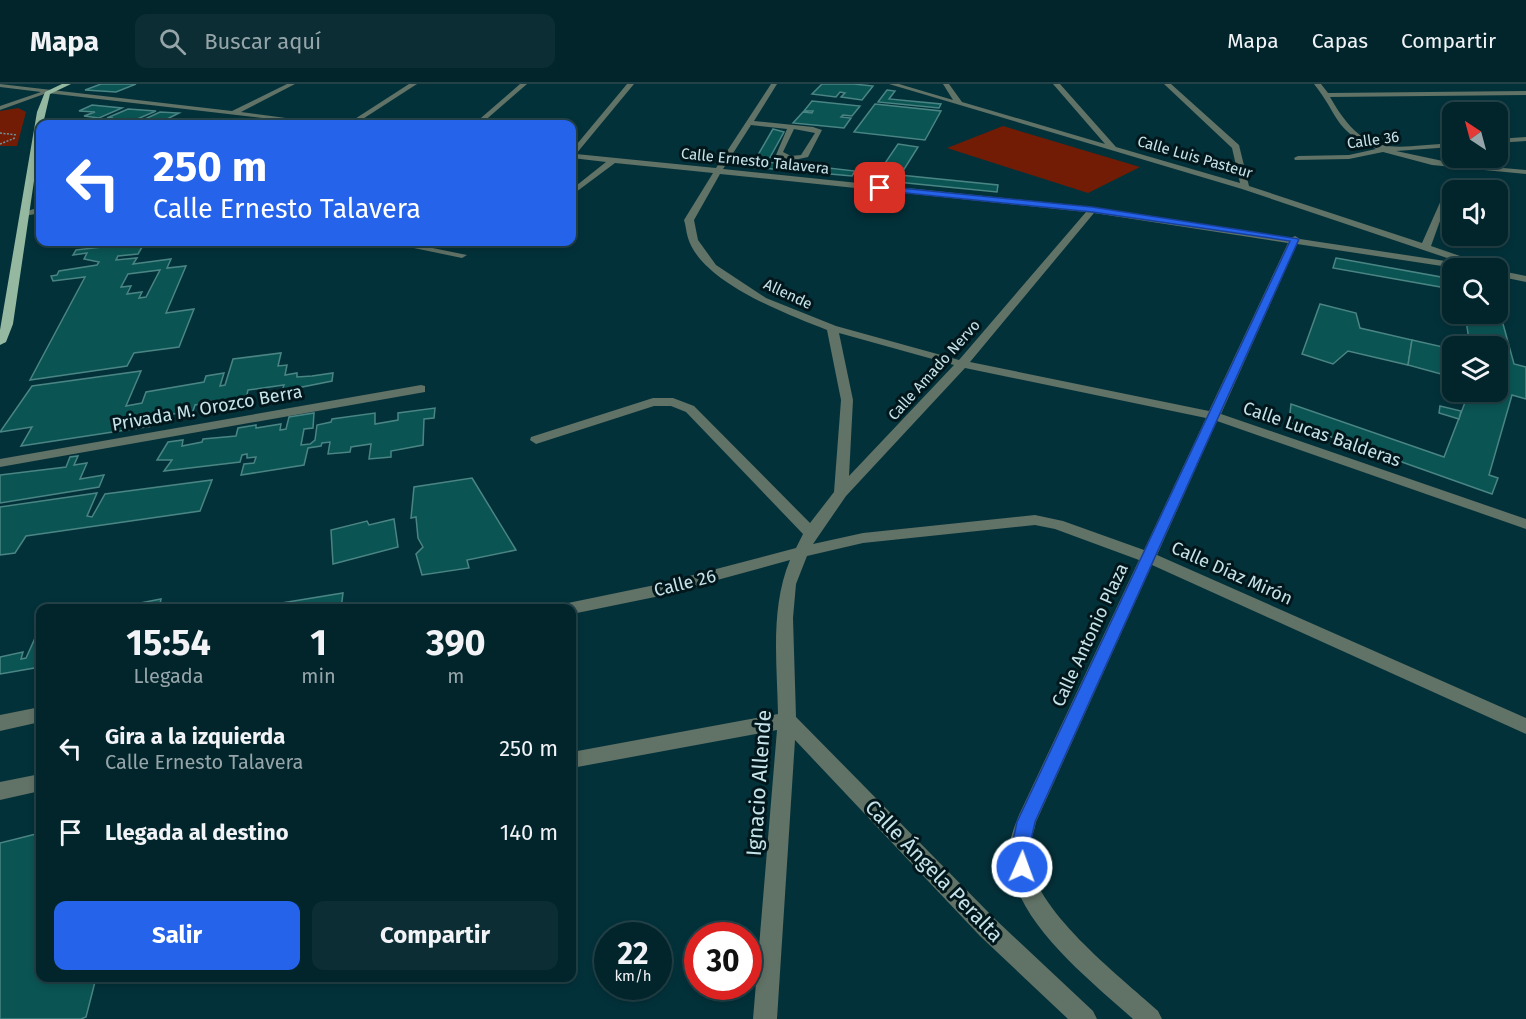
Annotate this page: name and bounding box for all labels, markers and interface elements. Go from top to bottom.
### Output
search box [135,14,555,68]
text: Mapa [30,25,99,58]
icon: search [156,25,189,58]
text: Buscar aquí [204,28,321,55]
text: Mapa [1227,28,1279,54]
text: Capas [1312,28,1368,54]
text: Compartir [1401,28,1496,54]
north arrow [1442,102,1508,168]
map controls [1442,102,1508,402]
street label: Calle 36 [1346,127,1400,153]
street label: Calle Luis Pasteur [1135,132,1255,182]
text: 250 m [153,142,267,192]
icon: left [54,144,132,222]
street label: Calle Ernesto Talavera [680,144,830,178]
pin [854,162,905,213]
icon: arrive [863,171,896,204]
button: sound [1442,180,1508,246]
text: Calle Ernesto Talavera [153,193,421,225]
button: search [1442,258,1508,324]
street label: Allende [761,275,815,313]
street label: Calle Amado Nervo [884,316,984,424]
button: layers [1442,336,1508,402]
street label: Privada M. Orozco Berra [110,380,304,436]
street label: Calle Lucas Balderas [1240,397,1404,471]
street label: Calle Díaz Mirón [1168,536,1296,610]
street label: Calle Antonio Plaza [1047,560,1133,710]
street label: Calle 26 [652,565,718,601]
text: 15:54 [126,621,211,665]
text: 1 [310,621,327,665]
text: 390 [426,621,486,665]
text: Llegada [134,664,204,688]
text: min [301,664,336,688]
text: m [447,664,464,688]
street label: Ignacio Allende [741,709,777,857]
text: Gira a la izquierda [105,723,285,750]
icon: left [54,732,87,765]
text: 250 m [499,735,558,762]
text: Calle Ernesto Talavera [105,750,304,774]
street label: Calle Ángela Peralta [859,794,1009,948]
icon: arrive [54,816,87,849]
text: Llegada al destino [105,819,289,846]
text: 140 m [500,819,558,846]
position arrow [990,835,1054,899]
button: Salir [54,901,300,970]
button: Compartir [312,901,558,970]
speed limit sign: 30 [684,922,762,1000]
text: 22 [617,936,649,972]
text: km/h [614,967,652,985]

